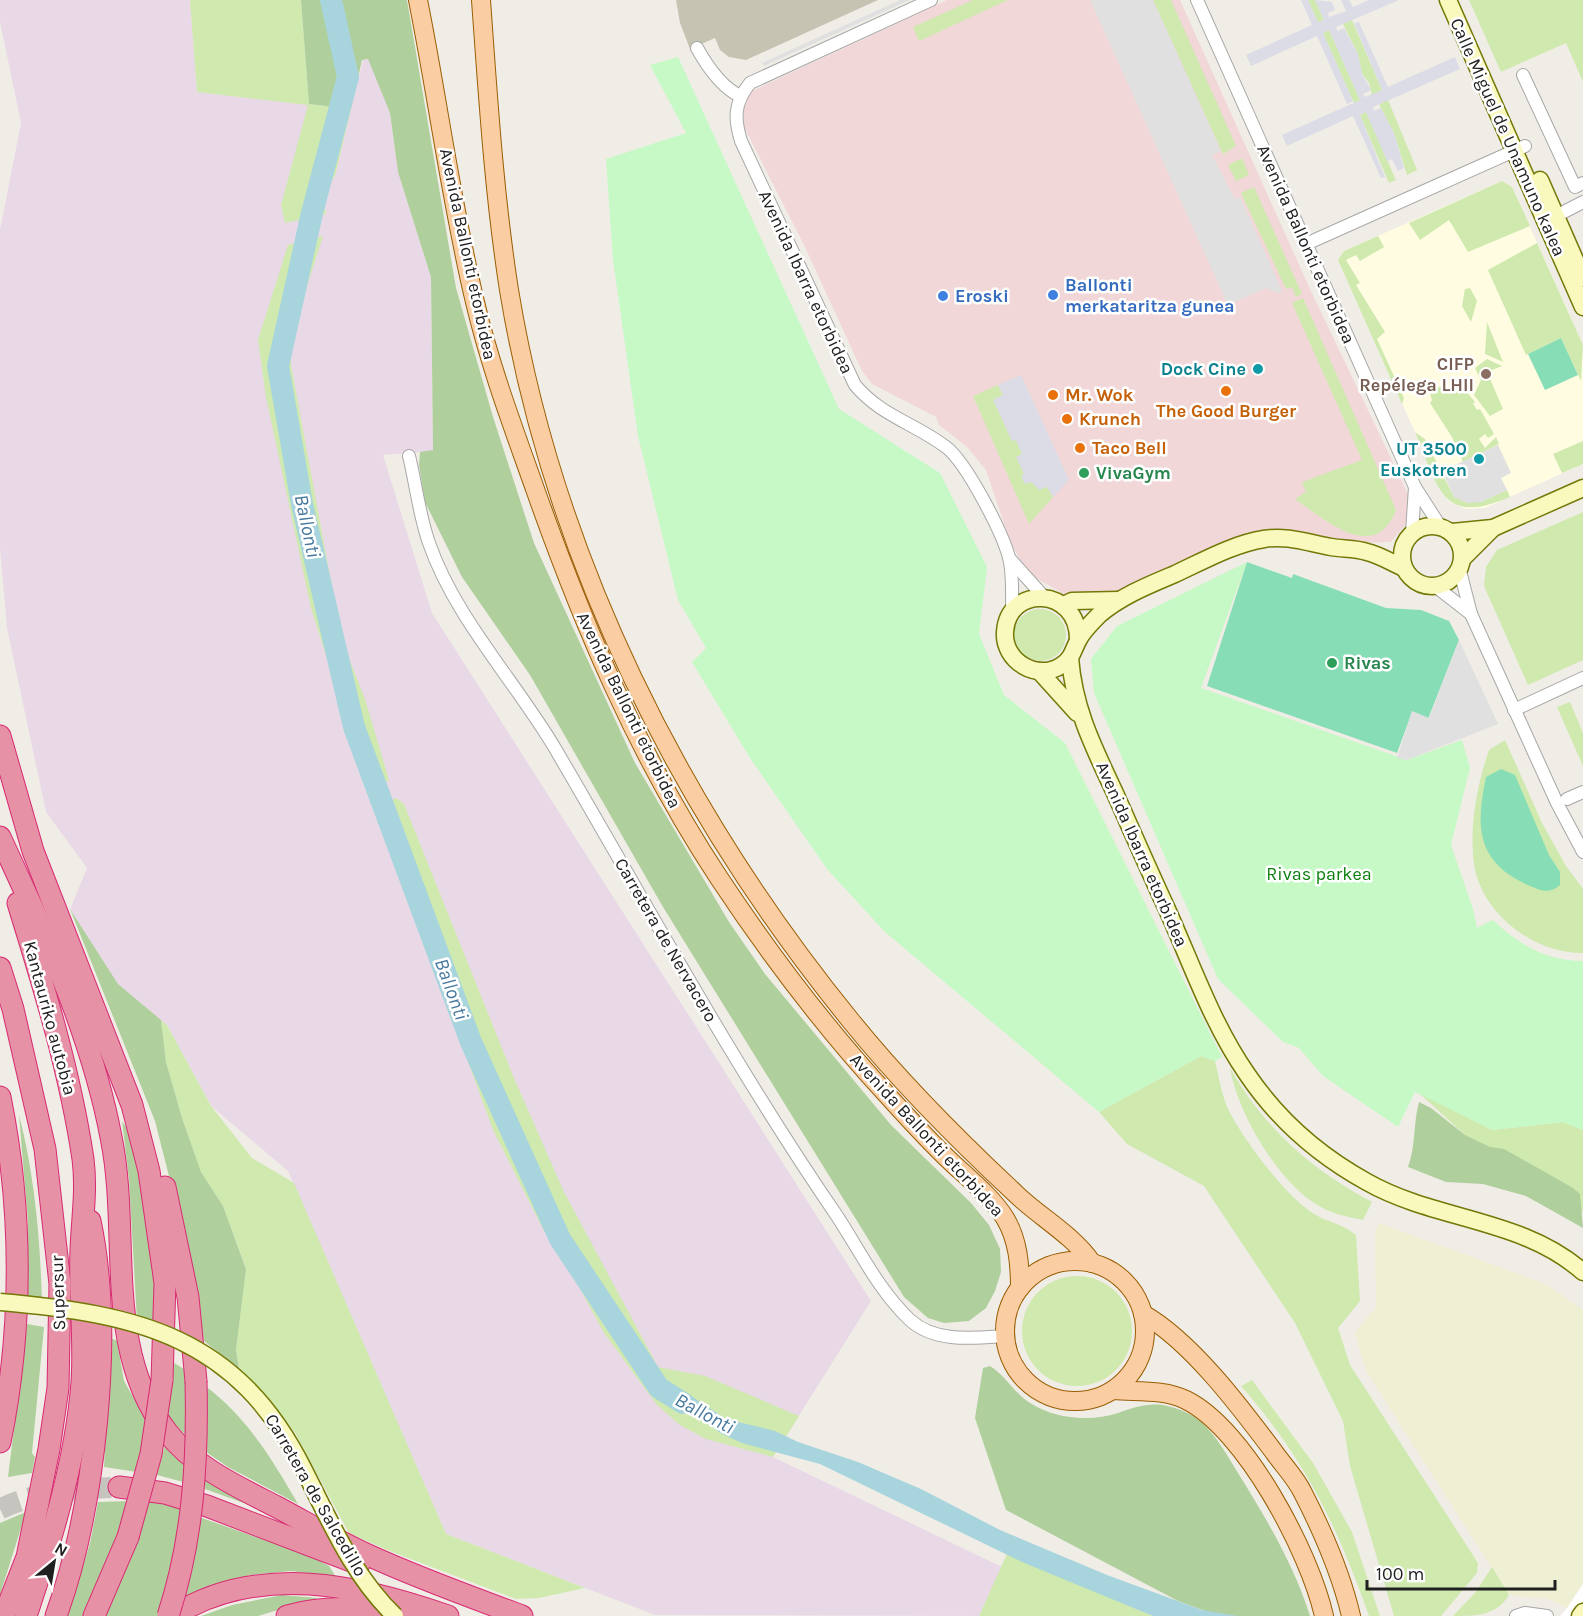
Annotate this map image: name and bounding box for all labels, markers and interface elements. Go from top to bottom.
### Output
street label: Calle Miguel de Unamuno kalea [1445,14,1571,260]
street label: Avenida Ballonti etorbidea [1252,141,1360,347]
street label: Avenida Ballonti etorbidea [435,146,501,362]
street label: Avenida Ibarra etorbidea [754,187,858,377]
place label: Ballonti merkataritza gunea [1065,274,1235,317]
place label: Eroski [955,285,1009,307]
marker: Ballonti merkataritza gunea [1046,288,1060,302]
marker: Eroski [936,289,950,303]
place label: CIFP Repélega LHII [1359,353,1474,396]
place label: Dock Cine [1161,358,1246,380]
marker: Dock Cine [1251,362,1265,376]
marker: CIFP Repélega LHII [1479,367,1493,381]
place label: Mr. Wok [1065,384,1134,406]
marker: The Good Burger [1219,384,1233,398]
marker: Mr. Wok [1046,388,1060,402]
place label: The Good Burger [1156,400,1296,422]
place label: Krunch [1079,408,1141,430]
marker: Krunch [1060,412,1074,426]
place label: Taco Bell [1092,437,1167,459]
place label: UT 3500 Euskotren [1380,438,1467,481]
marker: Taco Bell [1073,441,1087,455]
marker: UT 3500 Euskotren [1472,452,1486,466]
place label: VivaGym [1096,462,1171,484]
marker: VivaGym [1077,466,1091,480]
water label: Ballonti [290,492,325,560]
street label: Avenida Ballonti etorbidea [572,608,686,812]
place label: Rivas [1344,652,1391,674]
marker: Rivas [1325,656,1339,670]
street label: Avenida Ibarra etorbidea [1091,758,1193,950]
street label: Carretera de Nervacero [610,854,722,1026]
park label: Rivas parkea [1266,863,1372,885]
street label: Kantauriko autobia [19,938,81,1098]
water label: Ballonti [430,955,473,1023]
street label: Avenida Ballonti etorbidea [845,1049,1009,1221]
street label: Supersur [46,1255,70,1331]
water label: Ballonti [671,1388,739,1439]
street label: Carretera de Salcedillo [260,1410,372,1580]
north arrow [24,1532,84,1592]
text: N [52,1538,71,1561]
scale bar [1367,1553,1554,1591]
text: 100 m [1376,1563,1424,1585]

